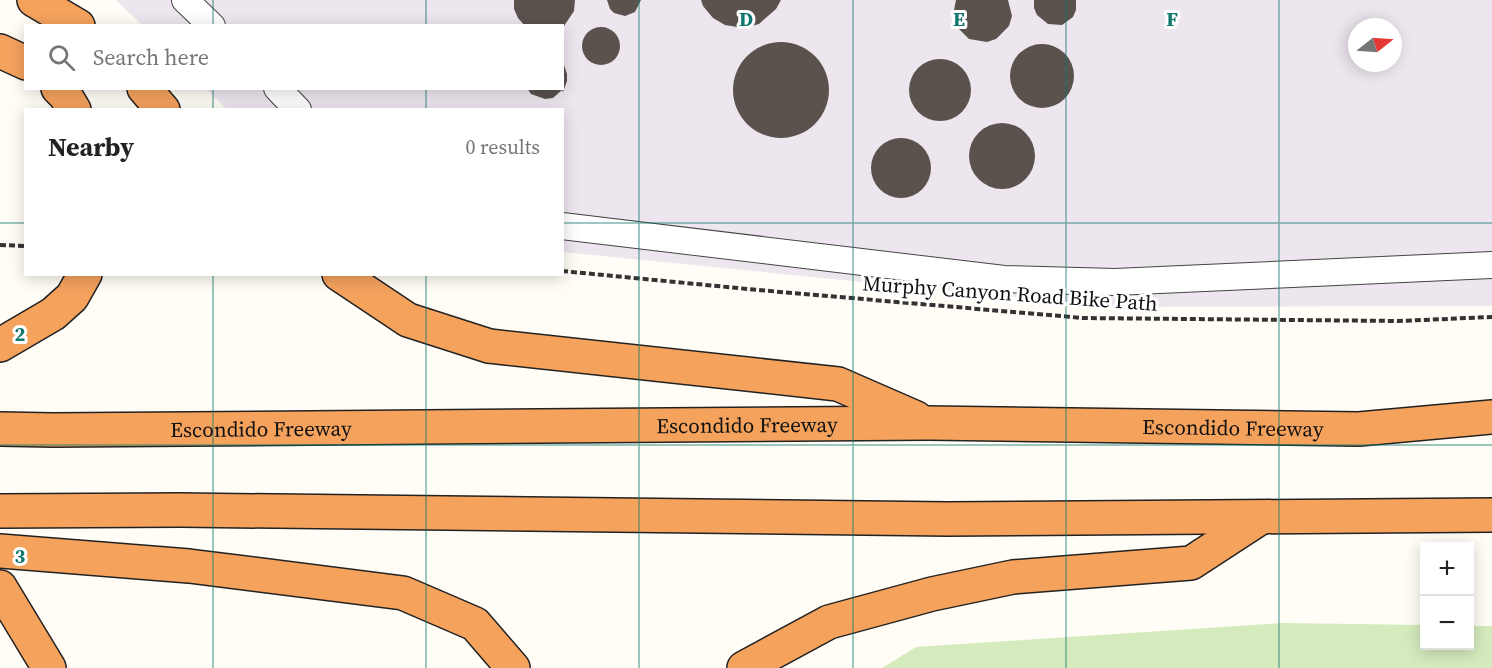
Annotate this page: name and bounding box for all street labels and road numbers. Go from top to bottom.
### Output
street label: Murphy Canyon Road Bike Path [861,268,1159,318]
street label: Escondido Freeway [656,409,838,440]
street label: Escondido Freeway [1142,411,1324,443]
street label: Escondido Freeway [170,413,352,444]

